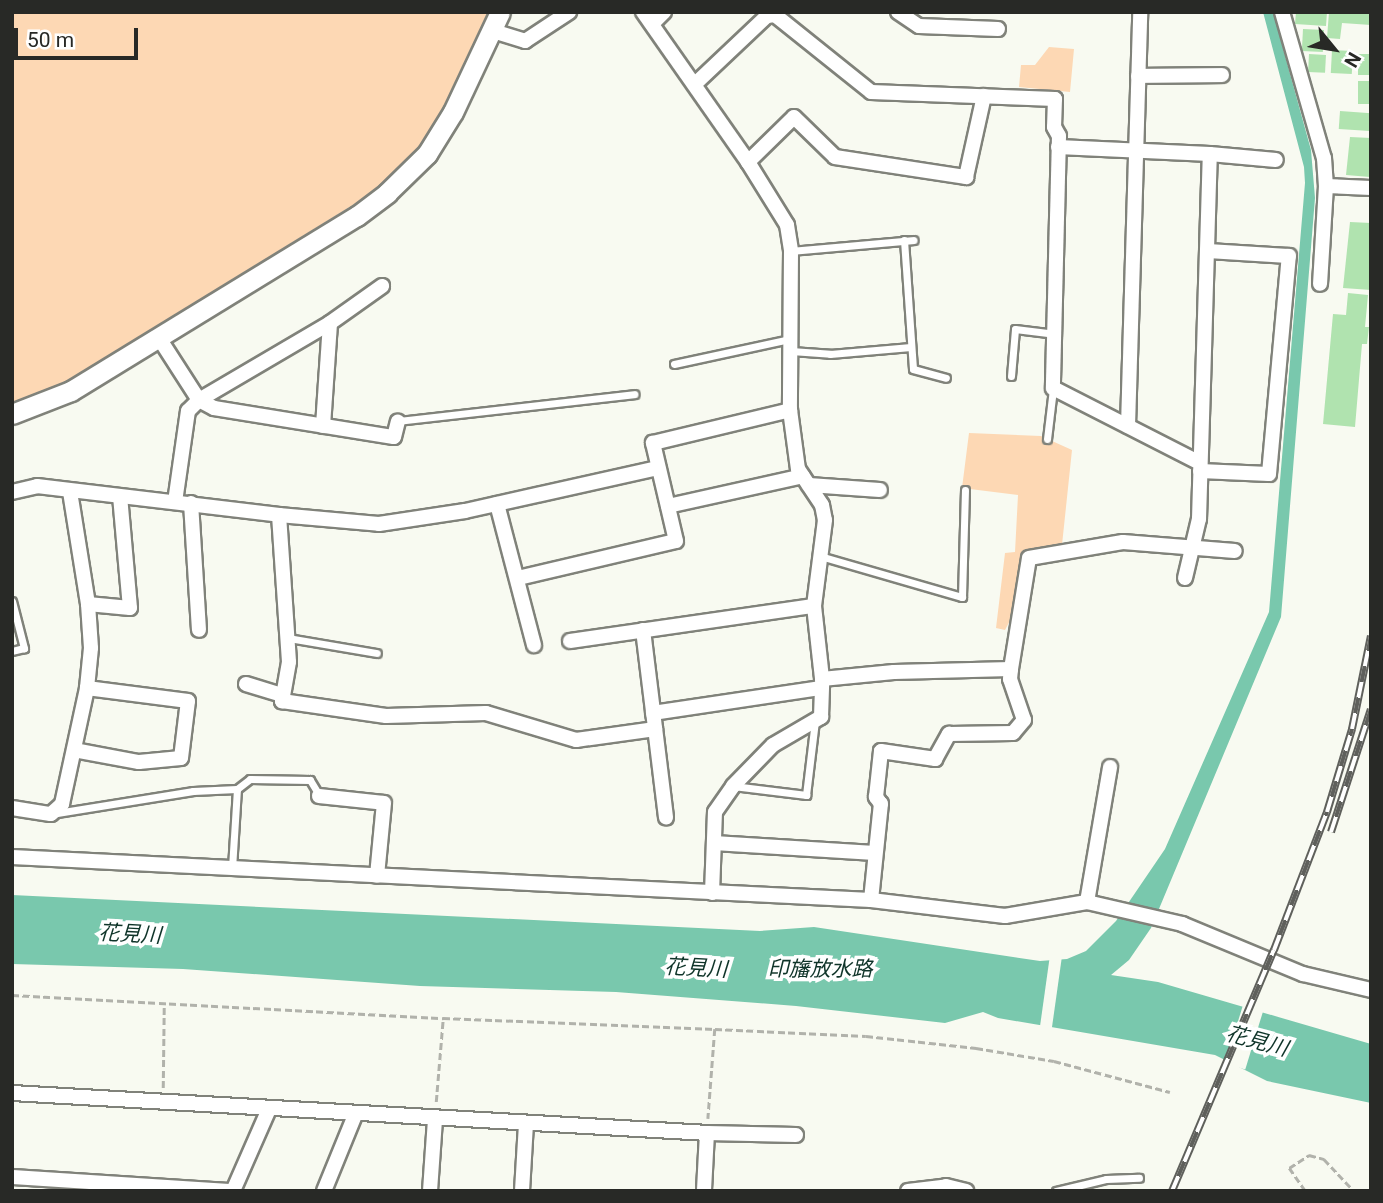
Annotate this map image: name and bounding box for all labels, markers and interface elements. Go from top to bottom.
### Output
scale bar [18,14,142,58]
north arrow [1299,14,1369,84]
text: 50 m [27,28,74,52]
text: N [1339,48,1366,71]
water label: 花見川 [98,920,162,948]
water label: 花見川 [664,954,728,982]
water label: 印旛放水路 [768,956,872,982]
water label: 花見川 [1223,1021,1291,1061]

